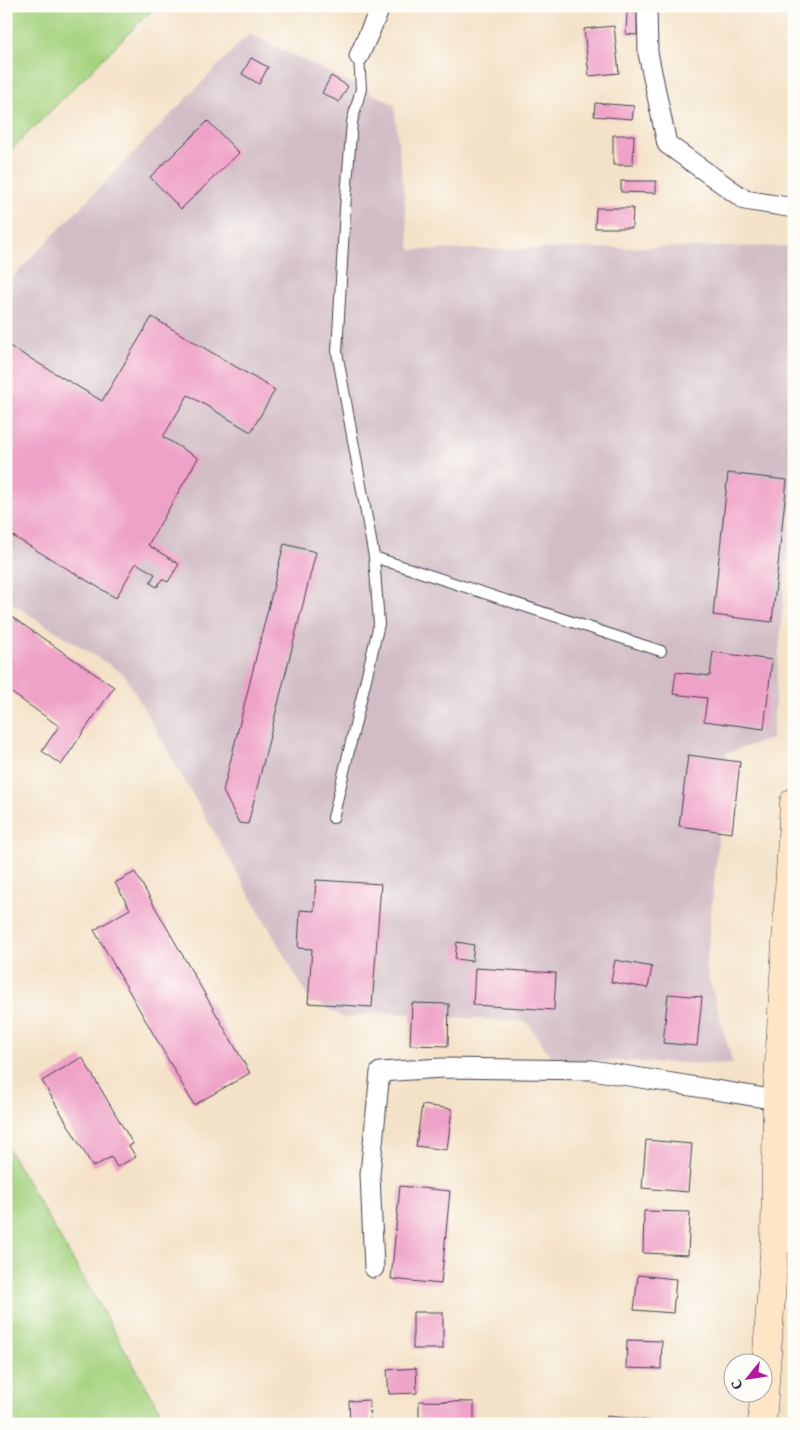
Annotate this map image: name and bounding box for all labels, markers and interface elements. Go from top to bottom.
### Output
north arrow [722,1352,772,1402]
text: С [728,1375,749,1392]

